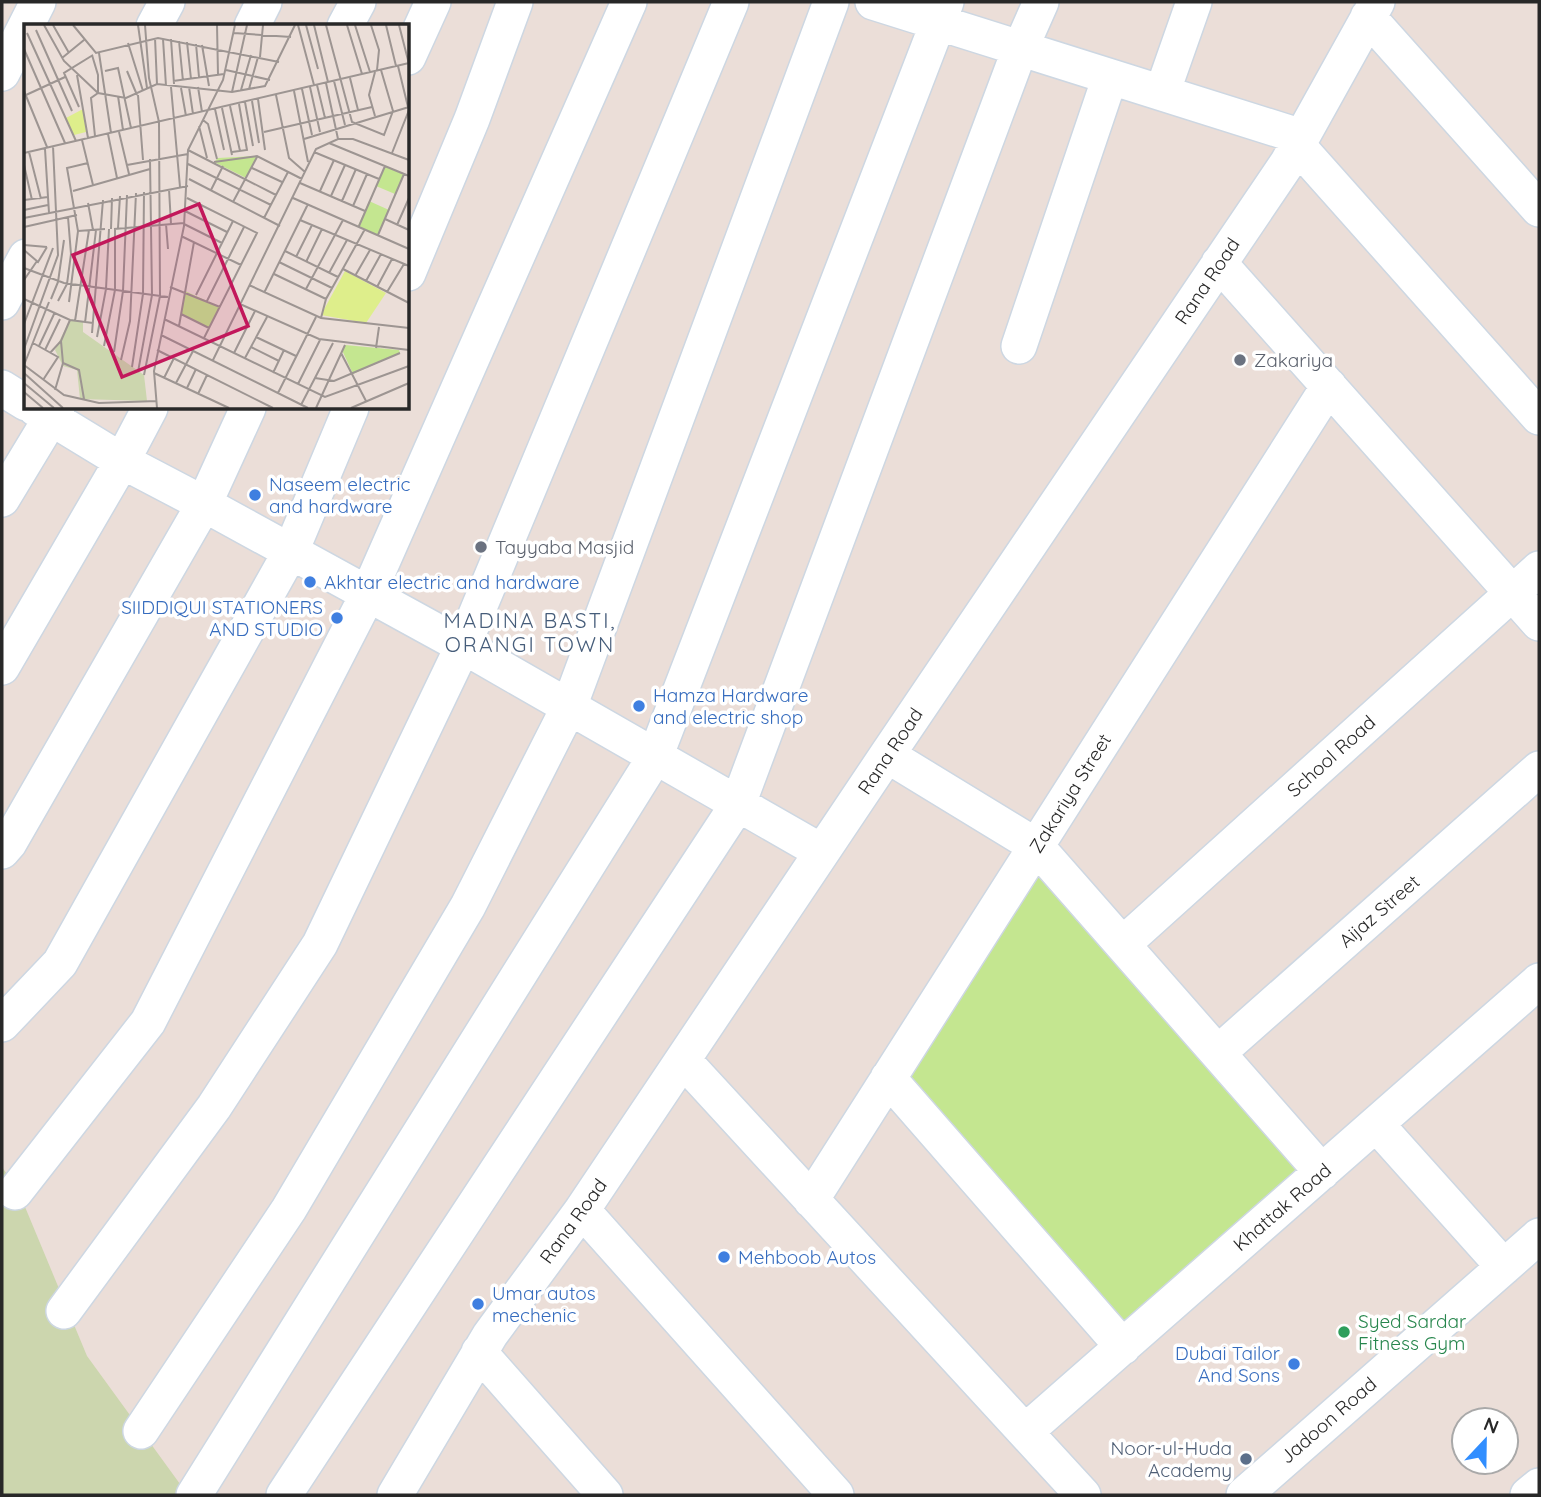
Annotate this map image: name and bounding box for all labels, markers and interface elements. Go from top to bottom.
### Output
inset map [24,24,410,410]
street label: Rana Road [1169,233,1245,329]
place label: Zakariya [1254,348,1333,372]
marker: Zakariya [1232,352,1248,368]
place label: Naseem electric and hardware [269,472,411,518]
marker: Naseem electric and hardware [247,487,263,503]
place label: Tayyaba Masjid [495,535,634,559]
marker: Tayyaba Masjid [473,539,489,555]
place label: Akhtar electric and hardware [324,570,579,594]
marker: Akhtar electric and hardware [302,574,318,590]
place label: SIIDDIQUI STATIONERS AND STUDIO [121,595,323,641]
district label: MADINA BASTI, ORANGI TOWN [444,607,616,657]
marker: SIIDDIQUI STATIONERS AND STUDIO [329,610,345,626]
place label: Hamza Hardware and electric shop [653,683,808,729]
marker: Hamza Hardware and electric shop [631,698,647,714]
street label: Rana Road [852,703,928,799]
street label: School Road [1282,710,1380,802]
street label: Zakariya Street [1024,729,1116,857]
street label: Aijaz Street [1334,869,1424,953]
street label: Khattak Road [1228,1158,1336,1256]
street label: Rana Road [534,1174,612,1268]
place label: Mehboob Autos [738,1245,876,1269]
marker: Mehboob Autos [716,1249,732,1265]
place label: Umar autos mechenic [492,1281,596,1327]
marker: Umar autos mechenic [470,1296,486,1312]
place label: Syed Sardar Fitness Gym [1358,1309,1467,1355]
marker: Syed Sardar Fitness Gym [1336,1324,1352,1340]
place label: Dubai Tailor And Sons [1175,1341,1281,1387]
marker: Dubai Tailor And Sons [1286,1356,1302,1372]
street label: Jadoon Road [1275,1372,1381,1468]
north arrow [1450,1406,1520,1476]
text: N [1480,1411,1502,1439]
place label: Noor-ul-Huda Academy [1110,1436,1232,1482]
marker: Noor-ul-Huda Academy [1238,1451,1254,1467]

